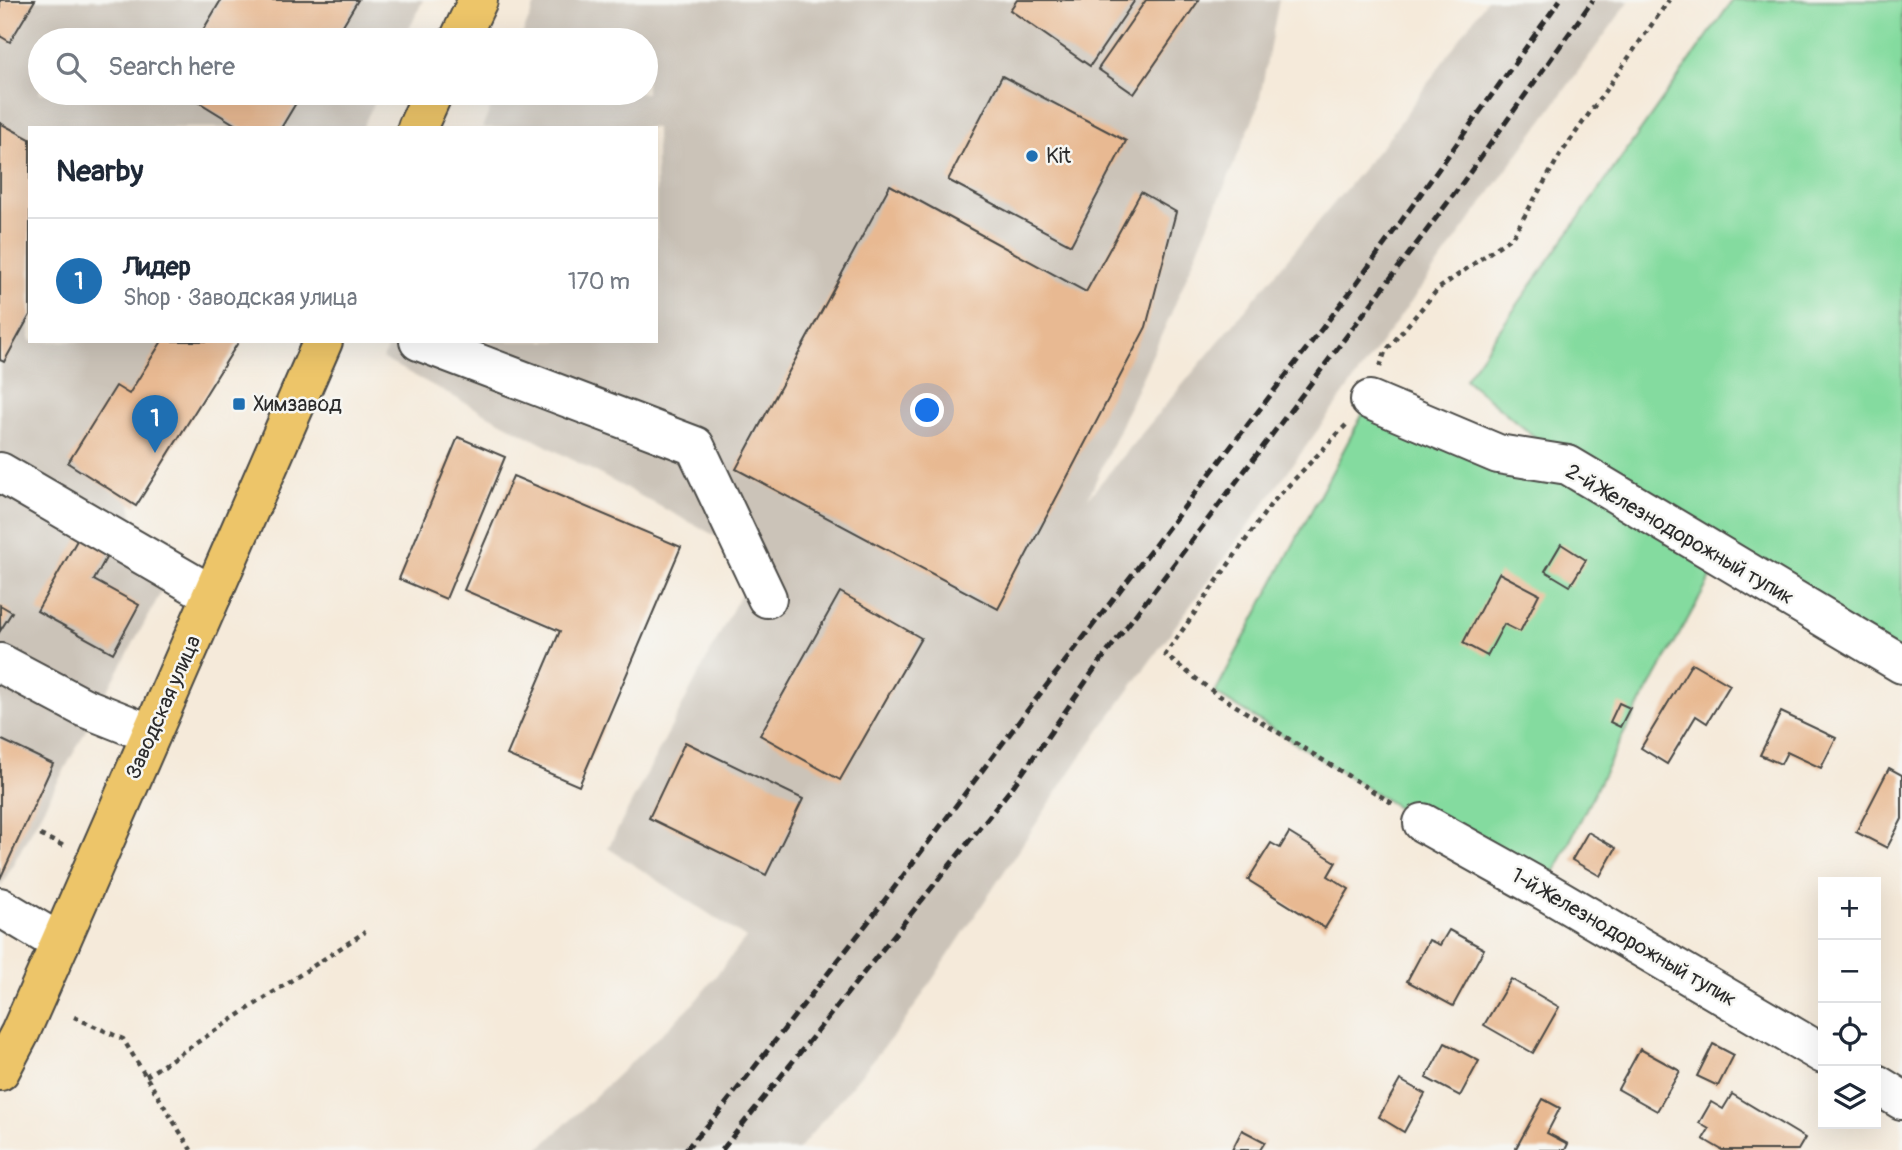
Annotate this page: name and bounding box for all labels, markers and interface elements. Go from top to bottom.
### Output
search box [28,28,658,105]
icon: search [52,48,90,86]
text: Search here [108,51,235,83]
place label: Kit [1046,143,1071,170]
marker: Kit [1024,148,1040,164]
text: Nearby [56,153,143,190]
text: Лидер [123,251,191,283]
text: 1 [75,267,84,296]
text: 170 m [568,267,630,296]
text: Shop · Заводская улица [123,283,357,312]
place label: Химзавод [253,391,342,418]
your location [910,393,944,427]
pin: 1 [132,395,178,453]
marker: Химзавод [231,396,247,412]
street label: 2-й Железнодорожный тупик [1561,458,1799,611]
street label: Заводская улица [120,631,207,783]
street label: 1-й Железнодорожный тупик [1506,862,1741,1013]
map controls [1818,877,1881,1129]
button: + [1818,877,1881,940]
button: − [1818,940,1881,1003]
button: locate [1818,1003,1881,1066]
button: layers [1818,1066,1881,1129]

